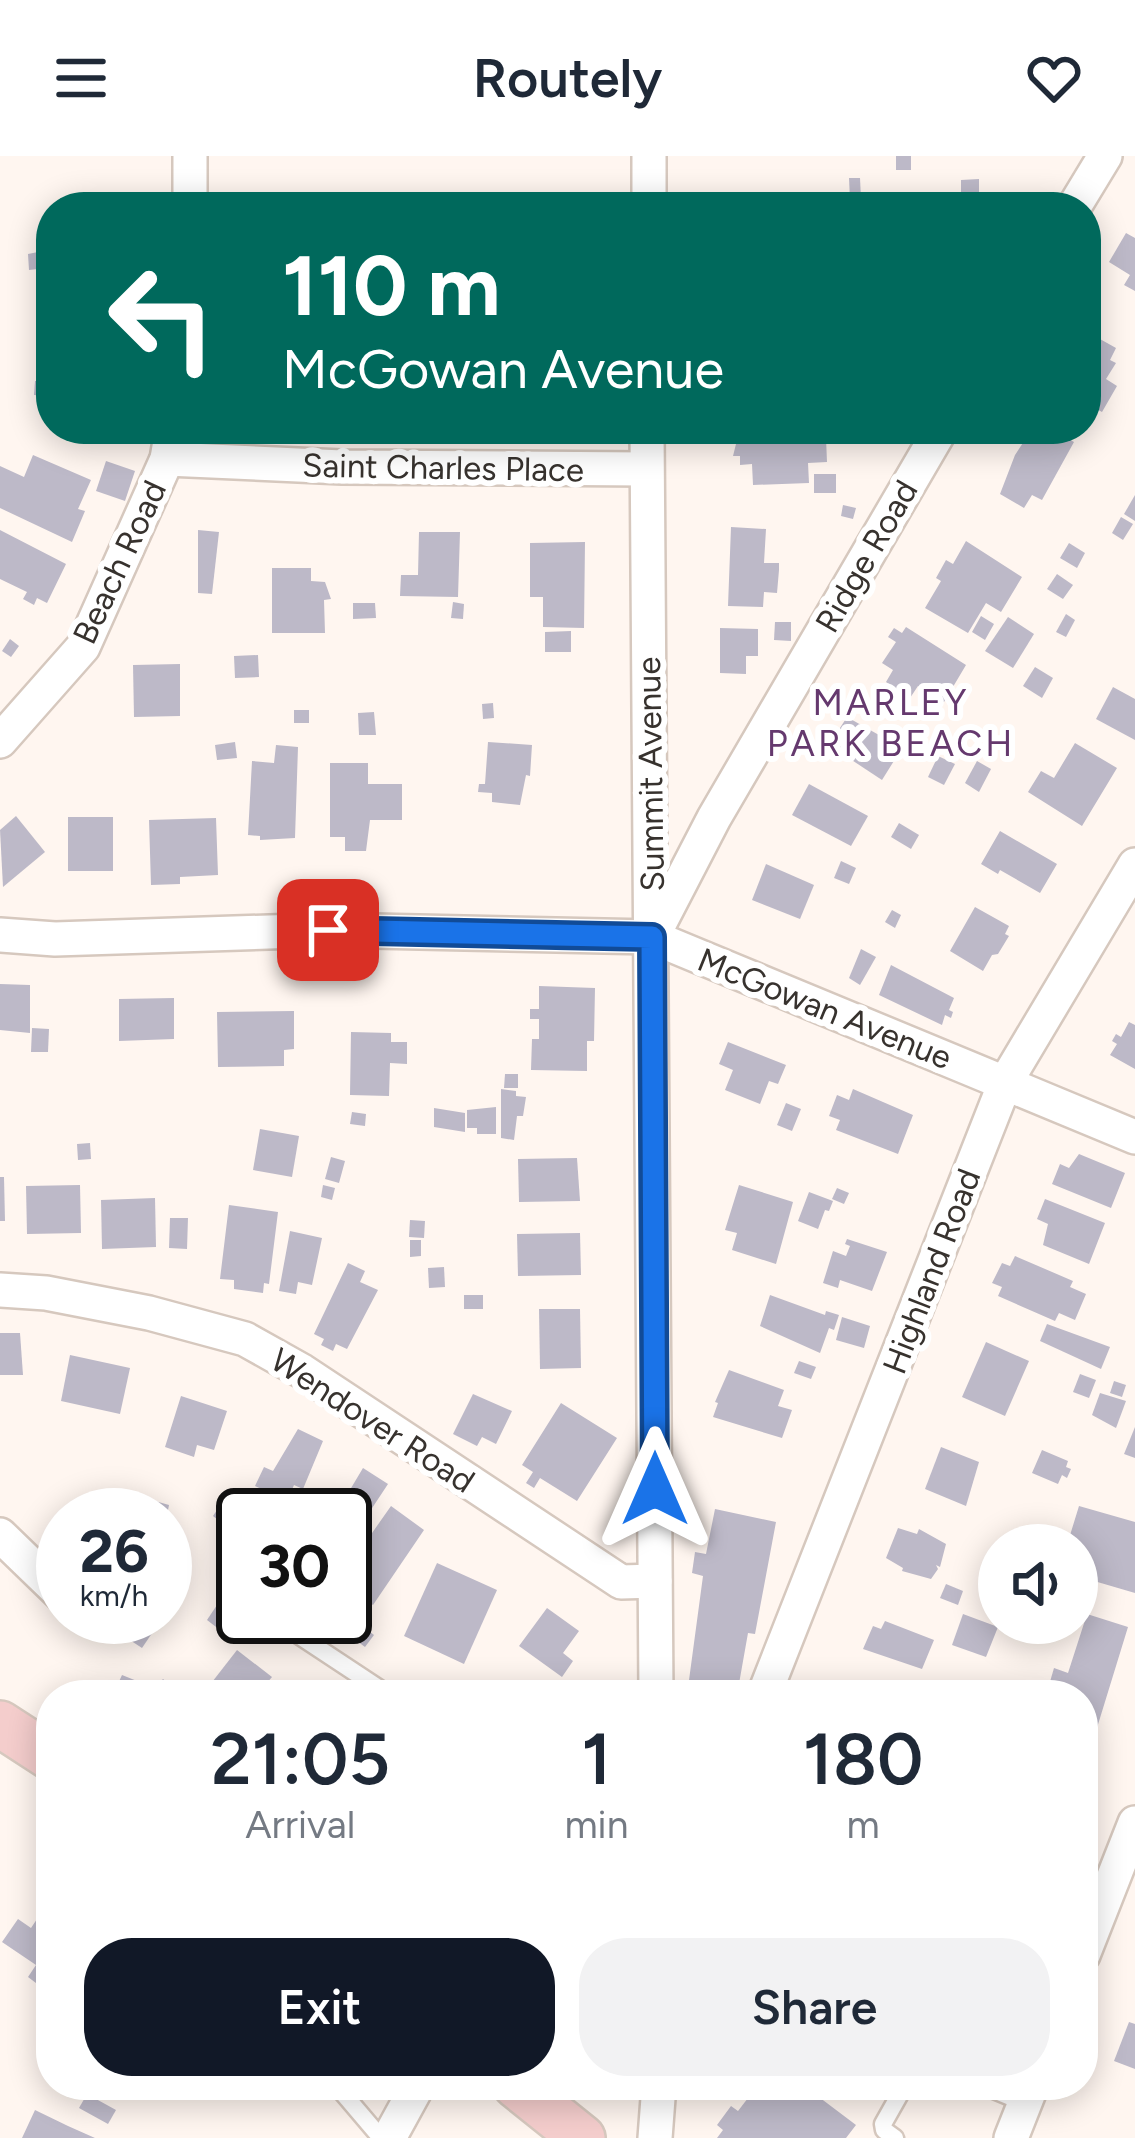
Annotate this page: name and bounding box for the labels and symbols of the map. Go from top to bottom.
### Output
street label: Saint Charles Place [302,446,584,489]
street label: Ridge Road [807,473,926,639]
street label: Beach Road [65,474,174,650]
street label: Summit Avenue [629,656,672,892]
district label: MARLEY PARK BEACH [767,681,1015,765]
pin [277,879,379,981]
street label: McGowan Avenue [692,940,957,1077]
street label: Highland Road [875,1163,988,1379]
street label: Wendover Road [264,1340,482,1501]
position arrow [592,1426,718,1552]
speed limit sign: 30 [216,1488,372,1644]

